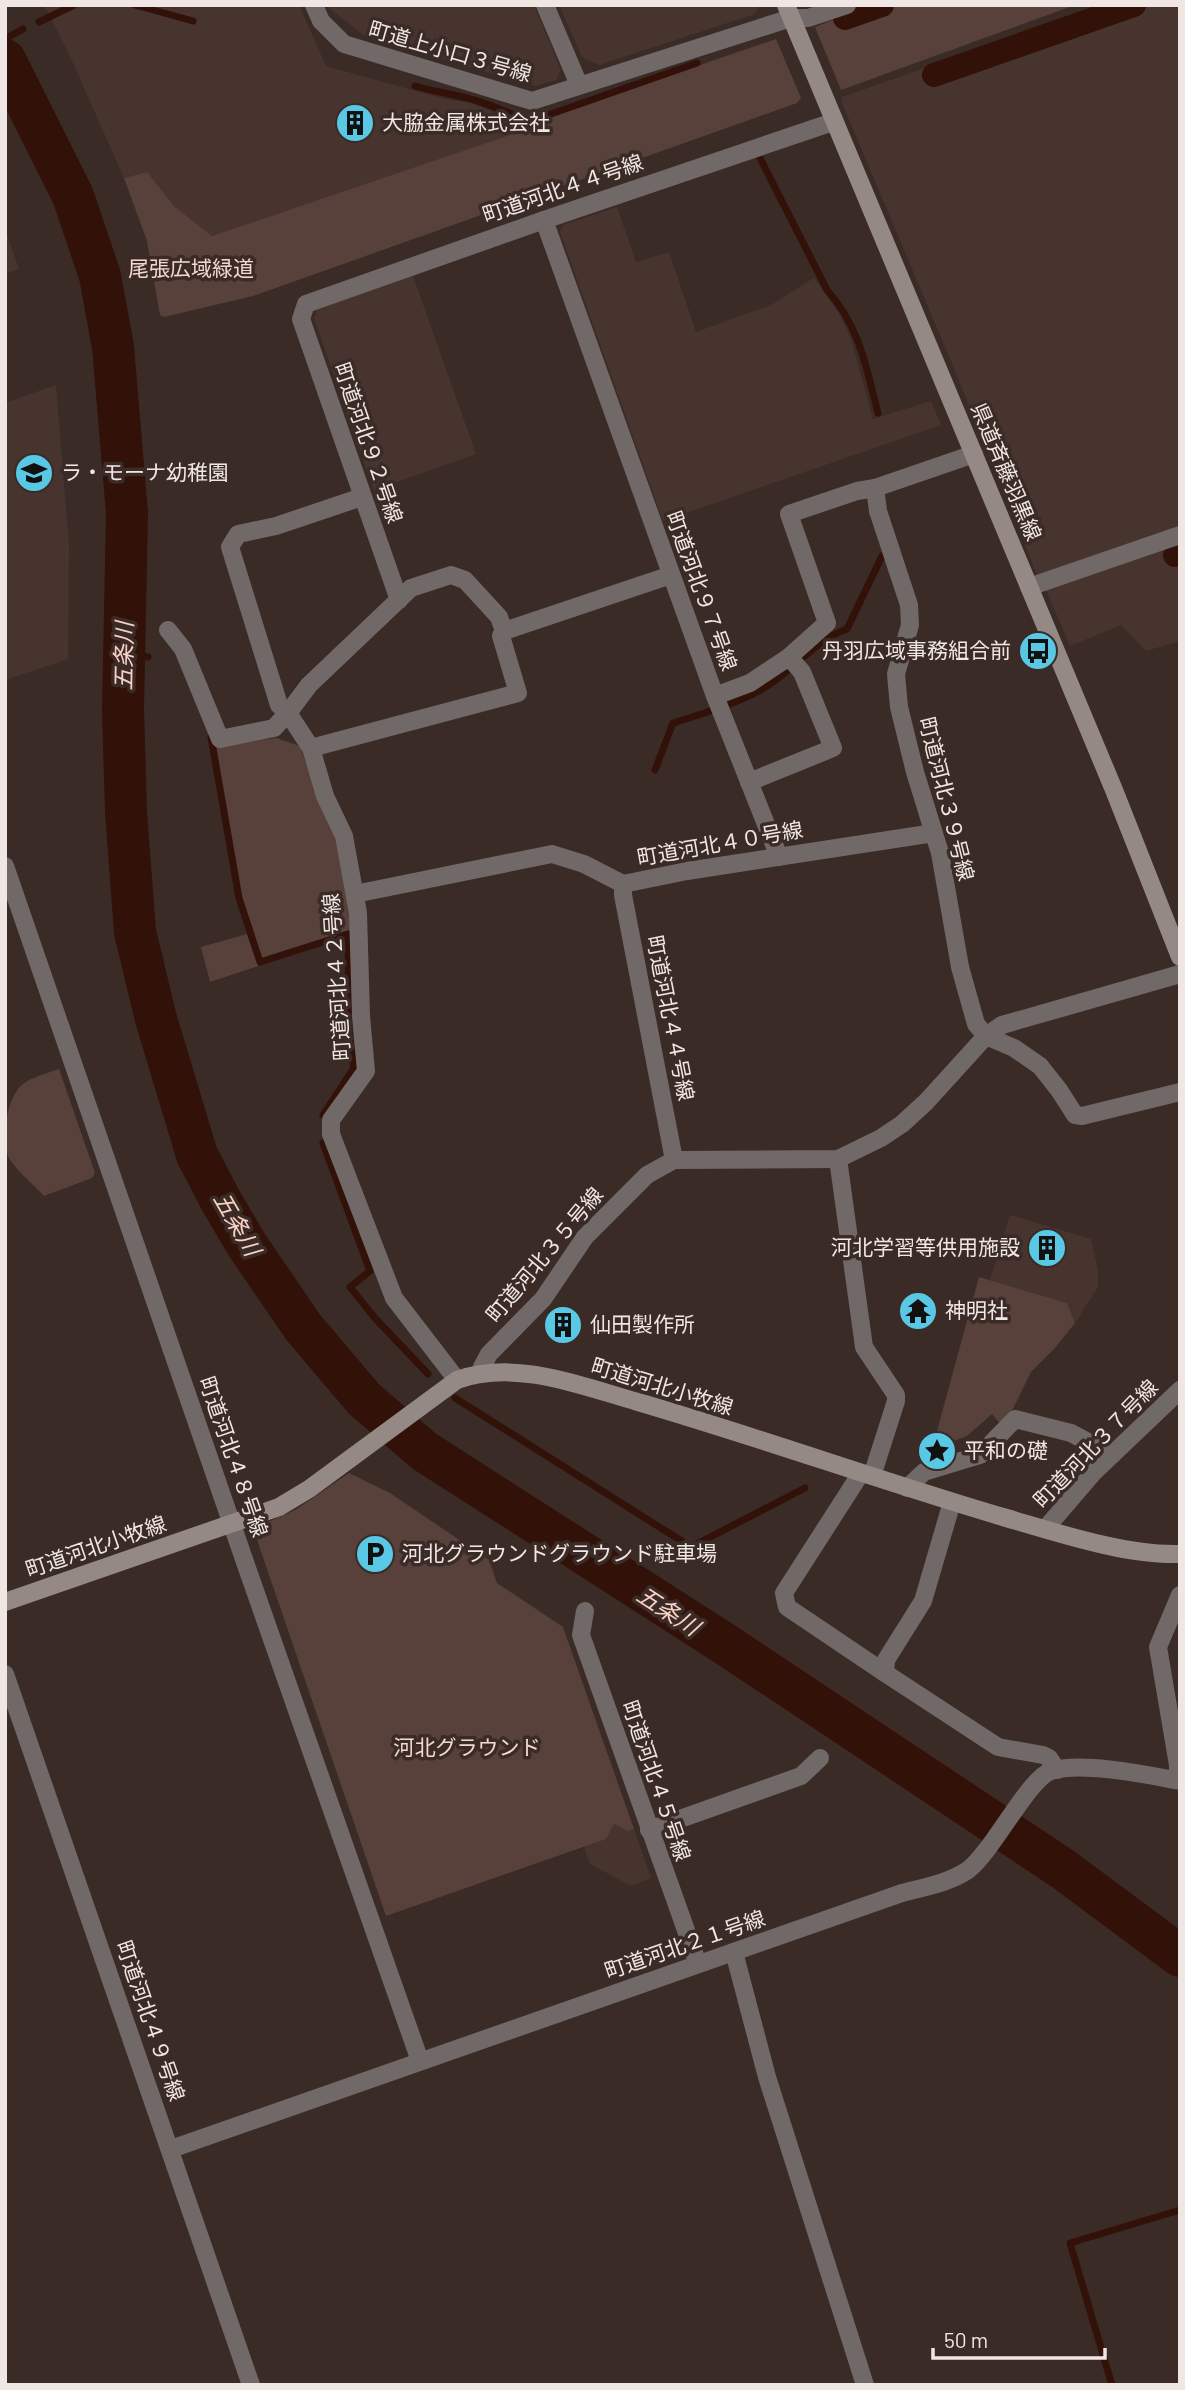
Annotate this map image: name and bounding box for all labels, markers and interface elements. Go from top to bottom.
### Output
street label: 町道上小口３号線 [366,15,535,86]
building icon: 大脇金属株式会社 [334,102,376,144]
place label: 大脇金属株式会社 [382,109,550,134]
street label: 町道河北４４号線 [479,148,646,227]
park label: 尾張広域緑道 [128,255,254,280]
street label: 町道河北９２号線 [330,359,409,526]
street label: 県道斉藤羽黒線 [967,399,1048,544]
school or university icon: ラ・モーナ幼稚園 [13,452,55,494]
place label: ラ・モーナ幼稚園 [61,459,229,484]
street label: 町道河北９７号線 [662,507,743,674]
water label: 五条川 [108,618,138,691]
bus stop icon: 丹羽広域事務組合前 [1017,630,1059,672]
place label: 丹羽広域事務組合前 [822,637,1011,662]
street label: 町道河北３９号線 [915,714,980,883]
street label: 町道河北４０号線 [635,816,805,869]
street label: 町道河北４２号線 [317,892,354,1062]
street label: 町道河北４４号線 [643,933,700,1103]
street label: 町道河北３５号線 [480,1182,607,1326]
water label: 五条川 [208,1187,269,1263]
building icon: 河北学習等供用施設 [1026,1227,1068,1269]
place label: 河北学習等供用施設 [831,1234,1020,1259]
temple icon: 神明社 [897,1290,939,1332]
place label: 神明社 [945,1297,1008,1322]
building icon: 仙田製作所 [542,1304,584,1346]
place label: 仙田製作所 [590,1311,695,1336]
street label: 町道河北小牧線 [588,1352,736,1419]
street label: 町道河北４８号線 [195,1373,274,1540]
street label: 町道河北３７号線 [1028,1374,1162,1512]
place icon: 平和の礎 [916,1430,958,1472]
place label: 平和の礎 [964,1437,1048,1462]
street label: 町道河北小牧線 [22,1510,169,1581]
parking icon: 河北グラウンドグラウンド駐車場 [354,1533,396,1575]
place label: 河北グラウンドグラウンド駐車場 [402,1540,717,1565]
water label: 五条川 [632,1580,708,1642]
street label: 町道河北４５号線 [618,1697,697,1864]
park label: 河北グラウンド [394,1734,541,1759]
street label: 町道河北２１号線 [601,1904,768,1983]
street label: 町道河北４９号線 [112,1937,191,2104]
scale bar [933,2316,1104,2360]
text: 50 m [944,2327,988,2352]

